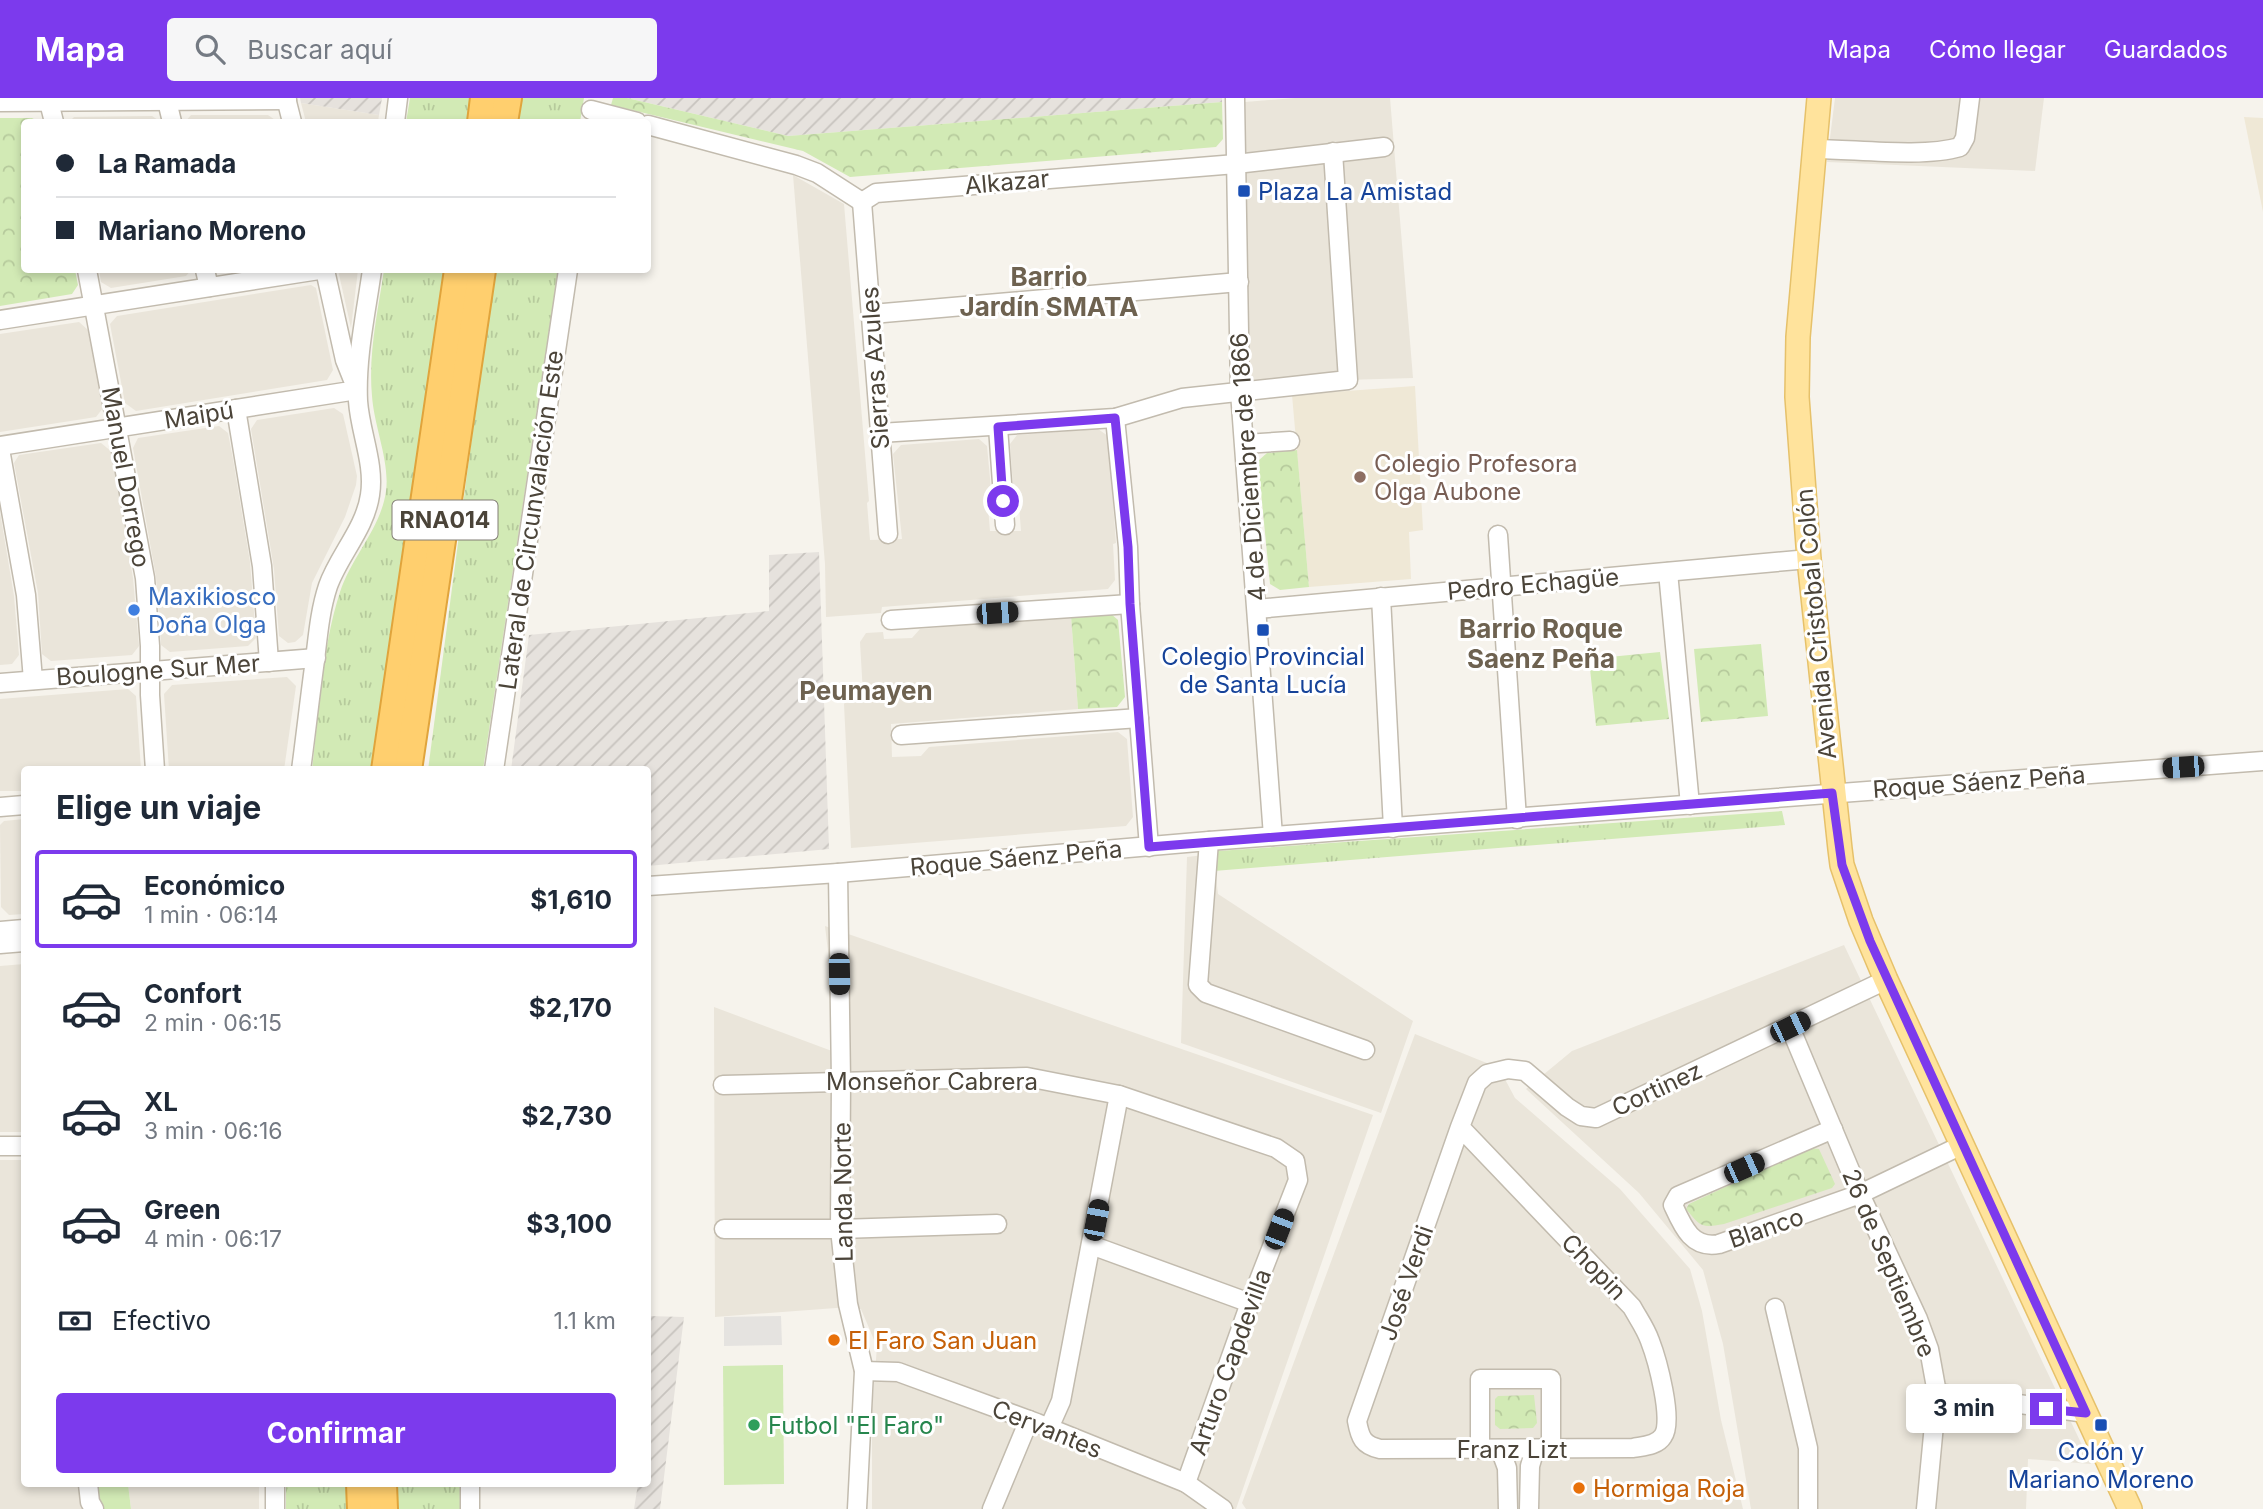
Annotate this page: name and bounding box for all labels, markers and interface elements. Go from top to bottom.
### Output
search box [167,18,657,81]
text: Mapa [35,29,125,69]
icon: search [191,30,229,68]
text: Buscar aquí [247,34,392,65]
text: Mapa [1827,35,1891,64]
text: Cómo llegar [1929,35,2066,64]
text: Guardados [2104,35,2228,64]
text: La Ramada [98,148,236,179]
street label: Alkazar [963,164,1051,200]
place label: Plaza La Amistad [1258,177,1452,206]
marker: Plaza La Amistad [1236,183,1252,199]
text: Mariano Moreno [98,215,306,246]
district label: Barrio Jardín SMATA [960,261,1138,322]
street label: Sierras Azules [855,286,895,450]
street label: 4 de Diciembre de 1866 [1224,332,1272,602]
street label: Lateral de Circunvalación Este [493,348,569,692]
street label: Manuel Dorrego [96,384,156,570]
street label: Maipú [162,395,236,435]
place label: Colegio Profesora Olga Aubone [1374,449,1578,506]
marker: Colegio Profesora Olga Aubone [1352,469,1368,485]
route start [987,485,1019,517]
street label: Avenida Cristobal Colón [1790,487,1842,761]
road number: RNA014 [392,500,498,540]
street label: Pedro Echagüe [1446,562,1620,606]
place label: Maxikiosco Doña Olga [148,582,276,639]
car [976,601,1019,625]
marker: Maxikiosco Doña Olga [126,602,142,618]
district label: Barrio Roque Saenz Peña [1459,613,1623,674]
marker: Colegio Provincial de Santa Lucía [1255,622,1271,638]
place label: Colegio Provincial de Santa Lucía [1161,642,1365,699]
street label: Boulogne Sur Mer [55,648,261,692]
district label: Peumayen [799,675,933,706]
car [2162,755,2205,779]
street label: Roque Sáenz Peña [1872,760,2086,804]
text: Elige un viaje [56,788,261,827]
street label: Roque Sáenz Peña [909,834,1123,882]
icon: car [60,868,123,931]
text: Económico [144,870,285,901]
text: $1,610 [530,884,612,915]
text: 1 min · 06:14 [144,901,278,929]
car [829,953,850,995]
icon: car [60,976,123,1039]
text: Confort [144,978,242,1009]
text: $2,170 [529,992,612,1023]
car [1767,1008,1814,1046]
text: 2 min · 06:15 [144,1009,282,1037]
street label: Cortinez [1607,1056,1707,1122]
street label: Monseñor Cabrera [826,1067,1038,1096]
icon: car [60,1084,123,1147]
text: XL [144,1086,178,1117]
text: $2,730 [522,1100,612,1131]
text: 3 min · 06:16 [144,1117,283,1145]
street label: Landa Norte [827,1122,859,1262]
car [1721,1150,1768,1186]
street label: 26 de Septiembre [1836,1164,1942,1362]
icon: car [60,1192,123,1255]
text: Green [144,1194,221,1225]
car [1082,1197,1111,1243]
street label: Blanco [1725,1202,1807,1254]
car [1262,1206,1297,1252]
text: $3,100 [526,1208,612,1239]
street label: José Verdi [1373,1222,1439,1344]
text: 4 min · 06:17 [144,1225,282,1253]
street label: Chopin [1556,1228,1632,1306]
street label: Arturo Capdevilla [1183,1265,1277,1459]
icon: cash [56,1302,94,1340]
text: Efectivo [112,1305,211,1336]
text: 1.1 km [553,1307,616,1335]
place label: El Faro San Juan [848,1326,1037,1355]
marker: El Faro San Juan [826,1332,842,1348]
callout: 3 min [1906,1384,2022,1434]
button: Confirmar [56,1393,616,1473]
route end [2030,1393,2062,1425]
street label: Cervantes [988,1394,1106,1464]
text: 3 min [1933,1394,1995,1422]
place label: Futbol "El Faro" [768,1411,944,1440]
marker: Futbol "El Faro" [746,1417,762,1433]
marker: Colón y Mariano Moreno [2093,1417,2109,1433]
street label: Franz Lizt [1457,1435,1567,1464]
place label: Colón y Mariano Moreno [2008,1437,2194,1494]
place label: Hormiga Roja [1593,1474,1745,1503]
marker: Hormiga Roja [1571,1480,1587,1496]

